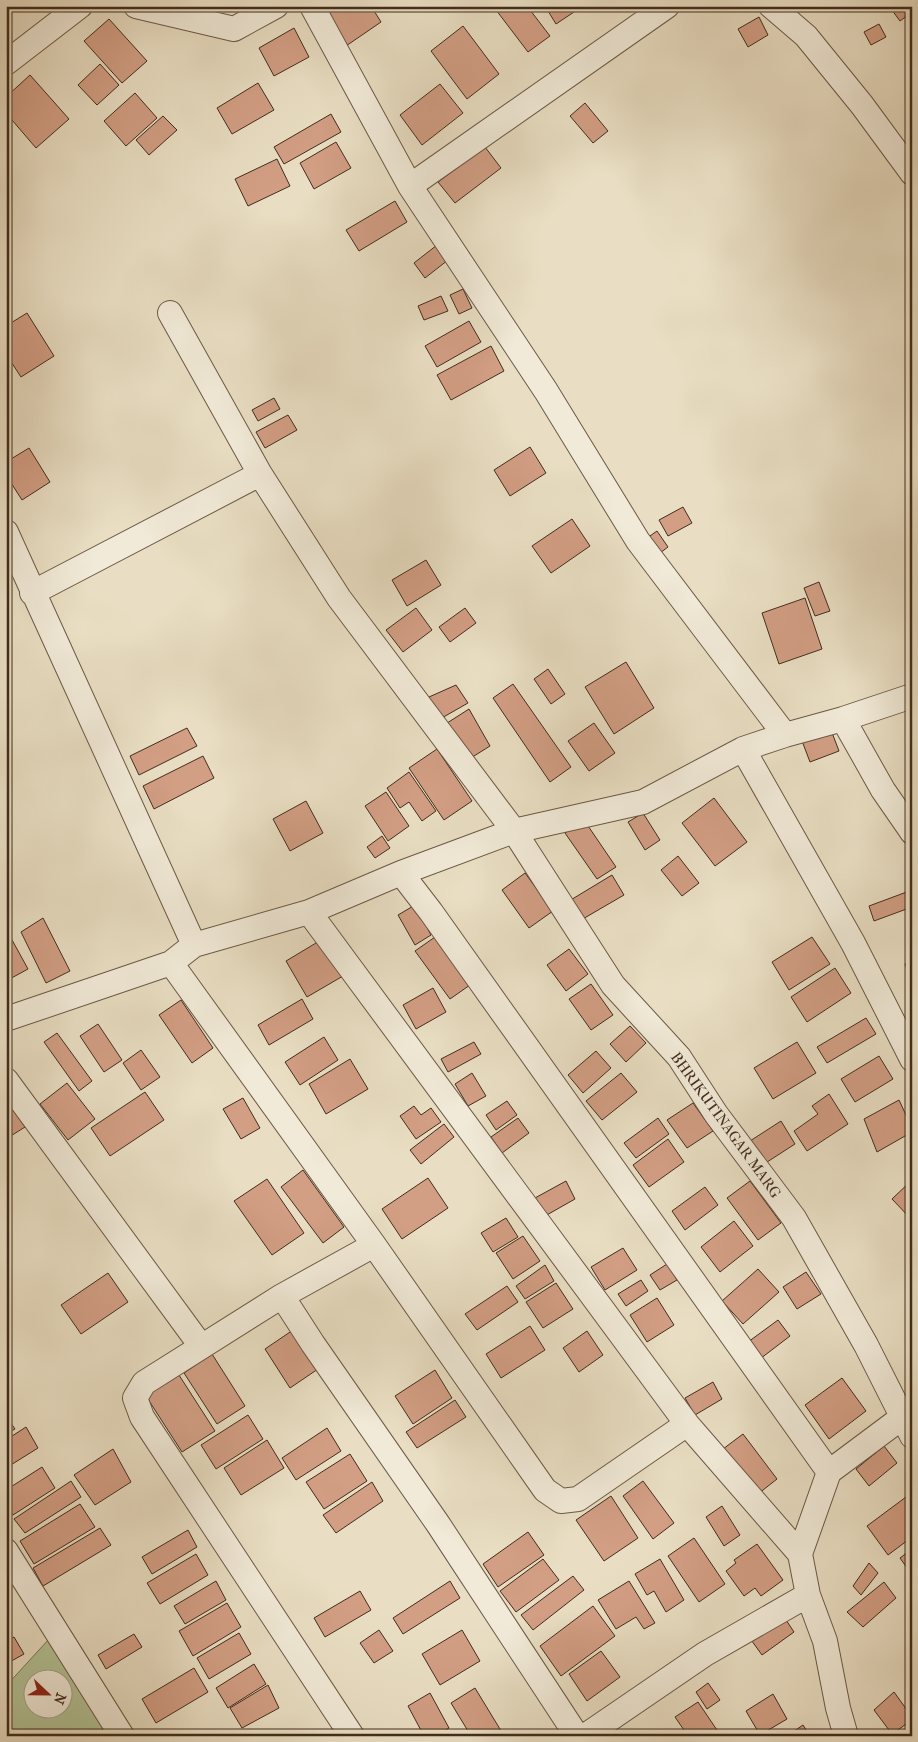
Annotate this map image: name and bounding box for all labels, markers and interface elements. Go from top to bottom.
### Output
street label: BHRIKUTINAGAR MARG [667,1049,785,1202]
north arrow [22,1670,72,1720]
text: N [50,1691,69,1707]

